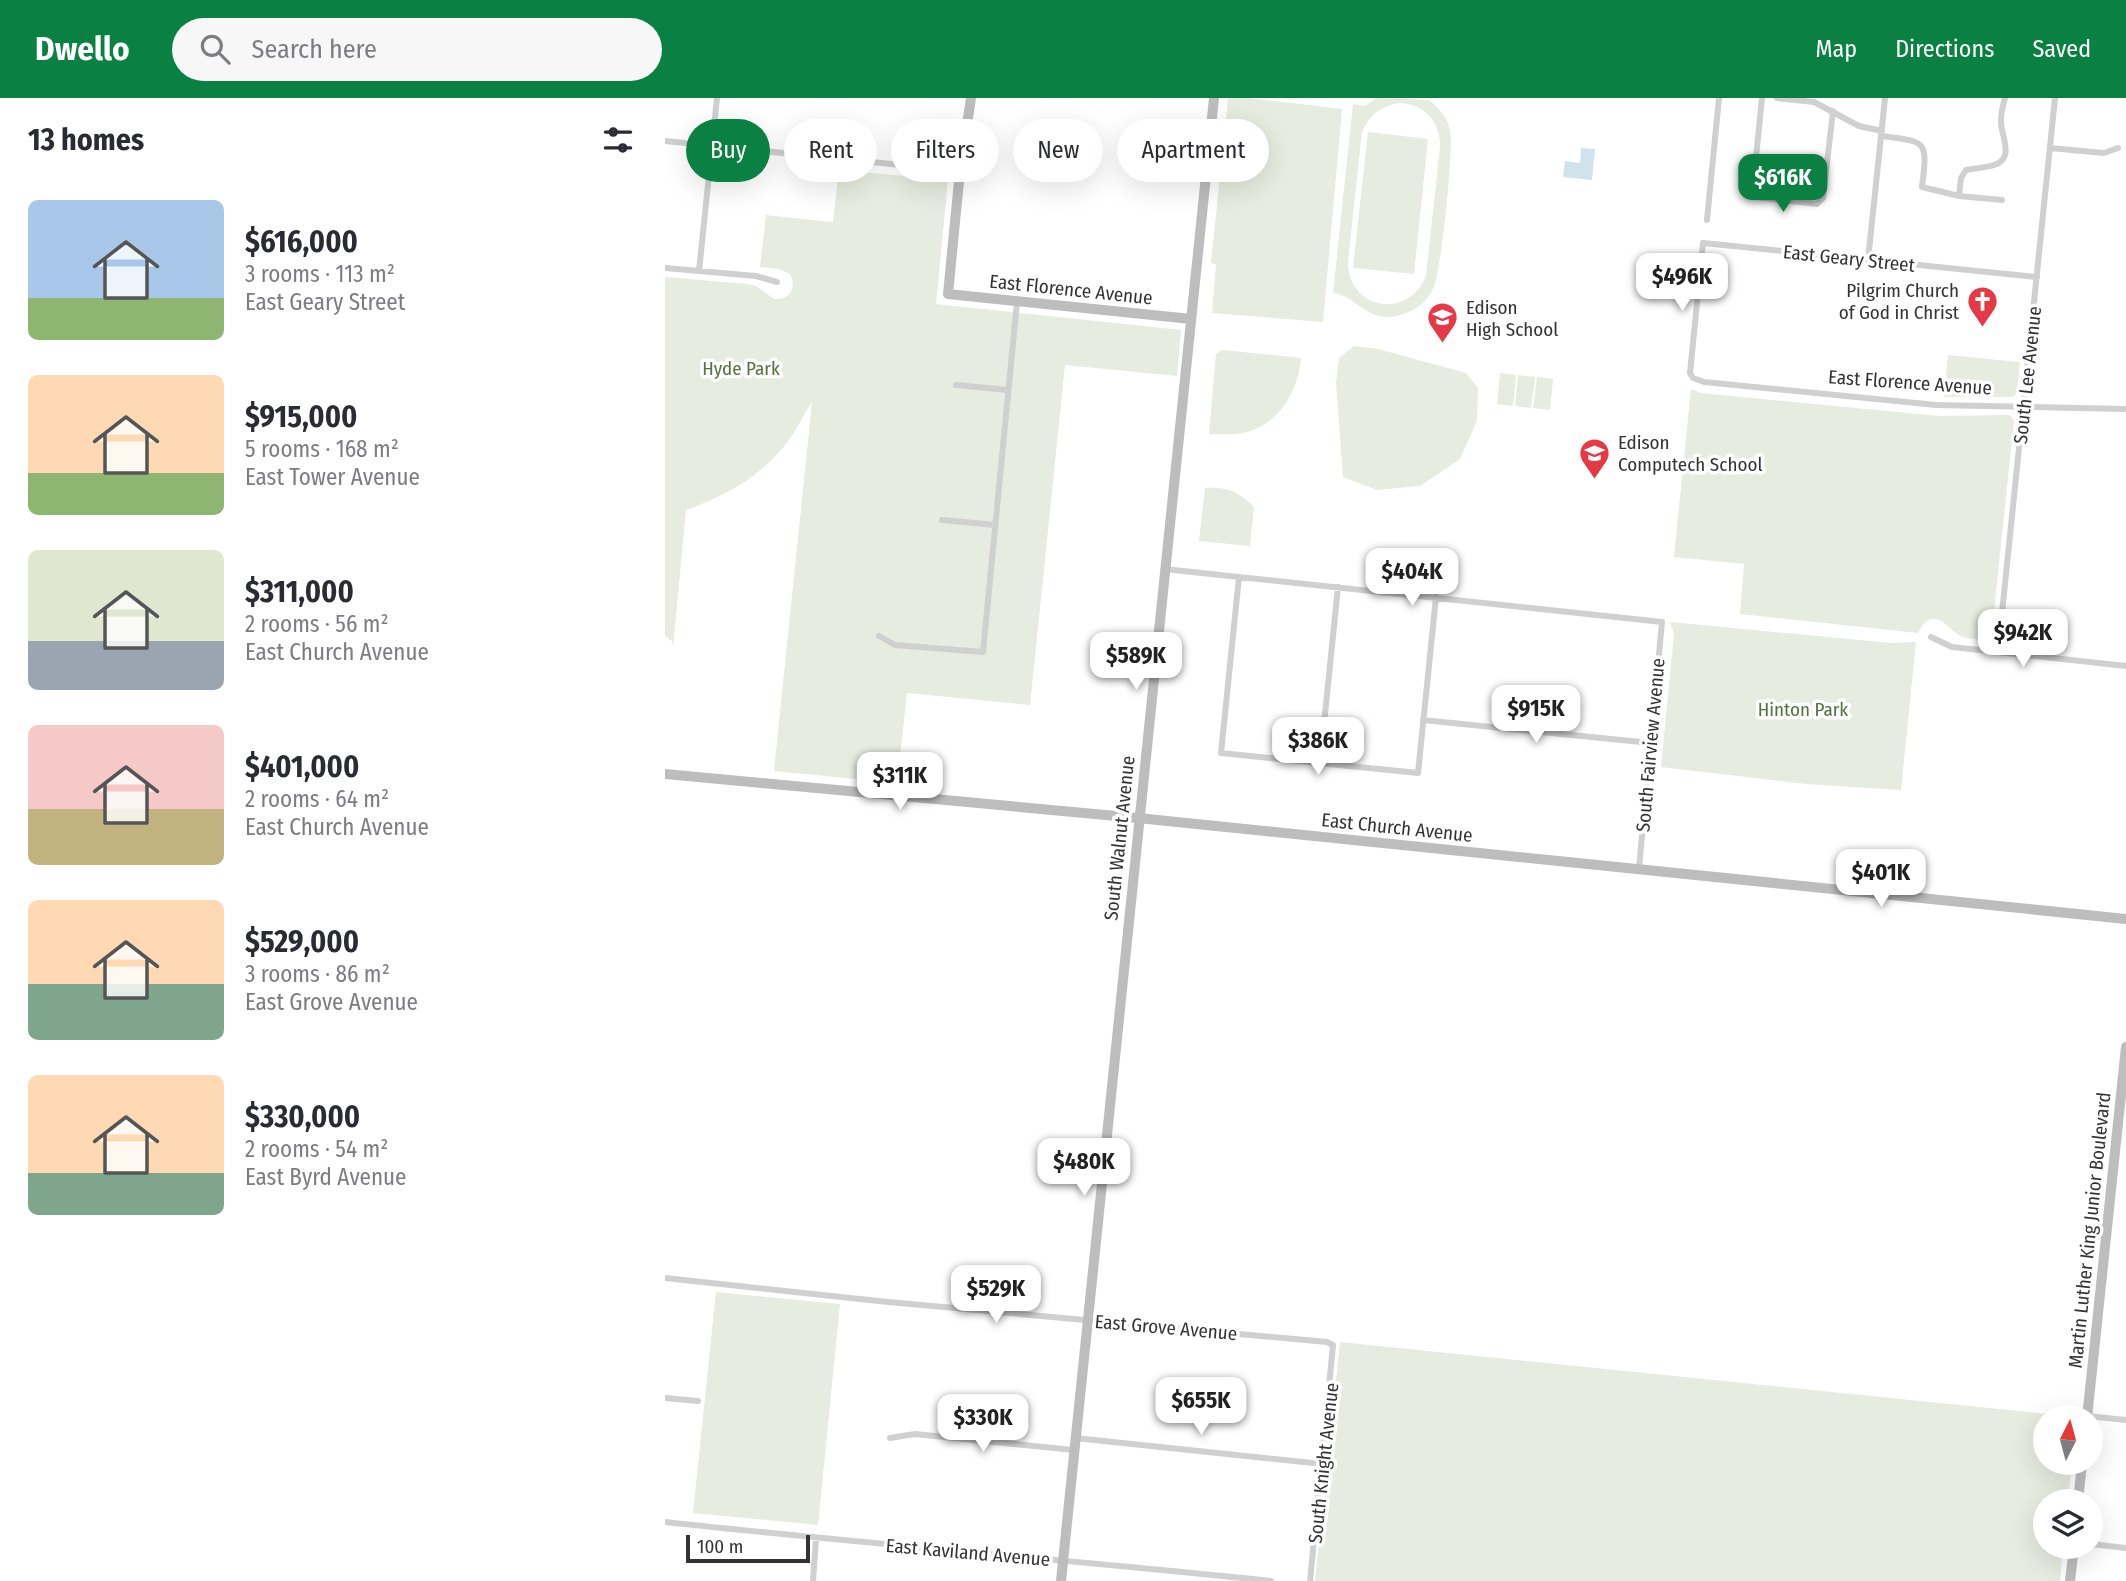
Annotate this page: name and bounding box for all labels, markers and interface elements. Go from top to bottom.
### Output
search box [172,18,662,81]
text: Dwello [35,29,130,69]
icon: search [196,30,234,68]
text: Search here [252,34,377,65]
text: Map [1816,35,1857,63]
text: Directions [1895,35,1994,63]
text: Saved [2032,35,2091,63]
chip: Buy [686,119,770,182]
chip: Rent [784,119,877,182]
chip: Filters [891,119,999,182]
chip: New [1013,119,1103,182]
chip: Apartment [1117,119,1269,182]
icon: filters [599,121,637,159]
text: 13 homes [28,122,144,158]
pin: $616K [1734,155,1832,214]
text: $616K [1754,163,1812,191]
text: $616,000 [245,224,358,260]
icon: home [84,228,168,312]
street label: East Geary Street [1782,240,1917,277]
pin: $496K [1633,254,1731,313]
text: 3 rooms · 113 m² [245,260,395,288]
text: $496K [1652,262,1712,290]
street label: East Florence Avenue [988,269,1154,310]
place label: Pilgrim Church of God in Christ [1839,279,1960,324]
church icon: Pilgrim Church of God in Christ [1965,284,1999,328]
text: East Geary Street [245,288,405,316]
place label: Edison High School [1466,296,1558,341]
school or university icon: Edison High School [1426,301,1460,345]
street label: South Lee Avenue [2009,305,2046,445]
park label: Hyde Park [702,357,780,380]
street label: East Florence Avenue [1827,365,1993,400]
text: $915,000 [245,399,357,435]
icon: home [84,403,168,487]
place label: Edison Computech School [1618,431,1762,476]
text: 5 rooms · 168 m² [245,435,399,463]
school or university icon: Edison Computech School [1578,436,1612,480]
text: East Tower Avenue [245,463,420,491]
pin: $404K [1363,548,1461,608]
text: $404K [1381,557,1443,585]
text: $311,000 [245,574,354,610]
icon: home [84,578,168,662]
text: 2 rooms · 56 m² [245,610,389,638]
pin: $942K [1974,610,2072,669]
text: $942K [1994,618,2052,646]
pin: $589K [1087,632,1185,692]
text: East Church Avenue [245,638,429,666]
text: $589K [1106,641,1166,669]
street label: South Fairview Avenue [1631,657,1670,833]
pin: $915K [1487,686,1585,745]
text: $915K [1507,694,1565,722]
park label: Hinton Park [1758,698,1848,721]
pin: $386K [1269,718,1367,777]
text: $386K [1288,726,1348,754]
text: $401,000 [245,749,359,785]
pin: $311K [851,752,949,812]
icon: home [84,753,168,837]
street label: South Walnut Avenue [1099,755,1140,922]
text: $311K [873,761,927,789]
text: 2 rooms · 64 m² [245,785,389,813]
street label: East Church Avenue [1320,808,1474,847]
text: East Church Avenue [245,813,429,841]
pin: $401K [1832,850,1930,909]
text: $401K [1852,858,1910,886]
text: $529,000 [245,924,359,960]
icon: home [84,928,168,1012]
text: 3 rooms · 86 m² [245,960,390,988]
text: East Grove Avenue [245,988,418,1016]
street label: Martin Luther King Junior Boulevard [2064,1091,2115,1369]
text: $330,000 [245,1099,360,1135]
icon: home [84,1103,168,1187]
text: 2 rooms · 54 m² [245,1135,388,1163]
pin: $480K [1035,1138,1133,1198]
text: $480K [1053,1147,1115,1175]
text: East Byrd Avenue [245,1163,406,1191]
pin: $529K [947,1266,1045,1325]
text: $529K [967,1274,1025,1302]
street label: East Grove Avenue [1094,1310,1238,1345]
pin: $655K [1152,1378,1250,1437]
street label: South Knight Avenue [1304,1381,1343,1545]
text: $655K [1171,1386,1231,1414]
pin: $330K [934,1394,1032,1454]
text: $330K [953,1403,1013,1431]
north arrow [2033,1405,2103,1475]
map controls [2033,1405,2103,1559]
button: layers [2033,1489,2103,1559]
scale bar [686,1532,810,1564]
street label: East Kaviland Avenue [885,1534,1051,1571]
text: 100 m [697,1535,743,1558]

